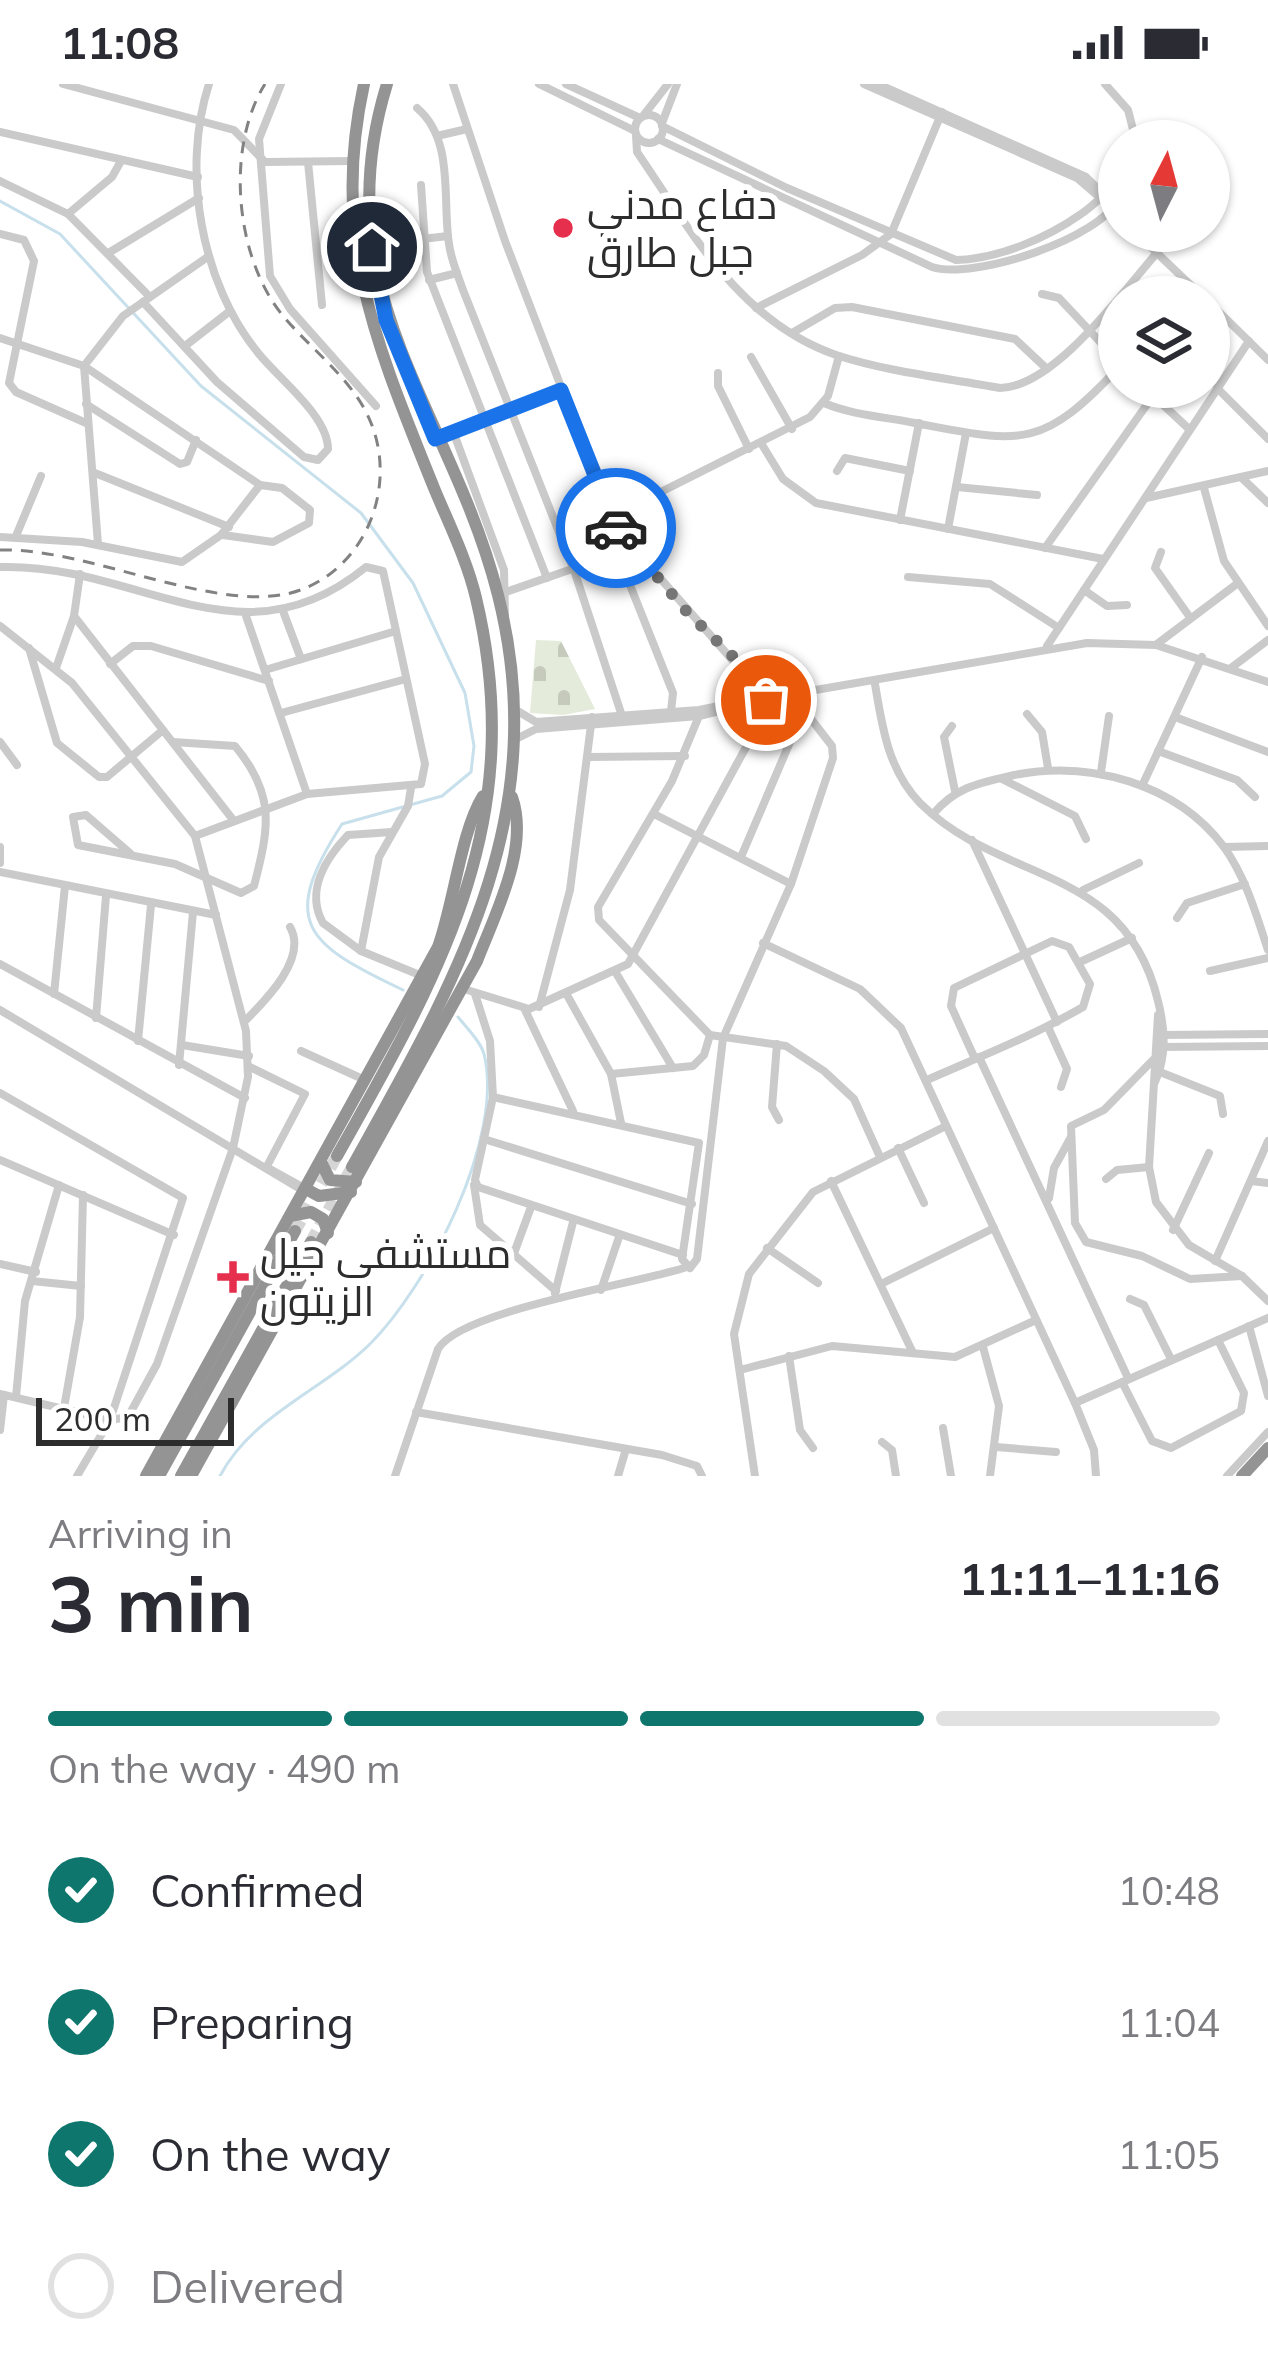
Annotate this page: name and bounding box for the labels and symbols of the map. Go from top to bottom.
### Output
north arrow [1098,120,1230,252]
place label: دفاع مدني جبل طارق [587,177,777,278]
pin [321,196,423,298]
marker: دفاع مدني جبل طارق [550,215,576,241]
courier [556,468,676,588]
pin [715,649,817,751]
place label: مستشفى جيل الزيتون [260,1226,512,1327]
marker: مستشفى جيل الزيتون [217,1261,249,1293]
scale bar [36,1392,234,1445]

